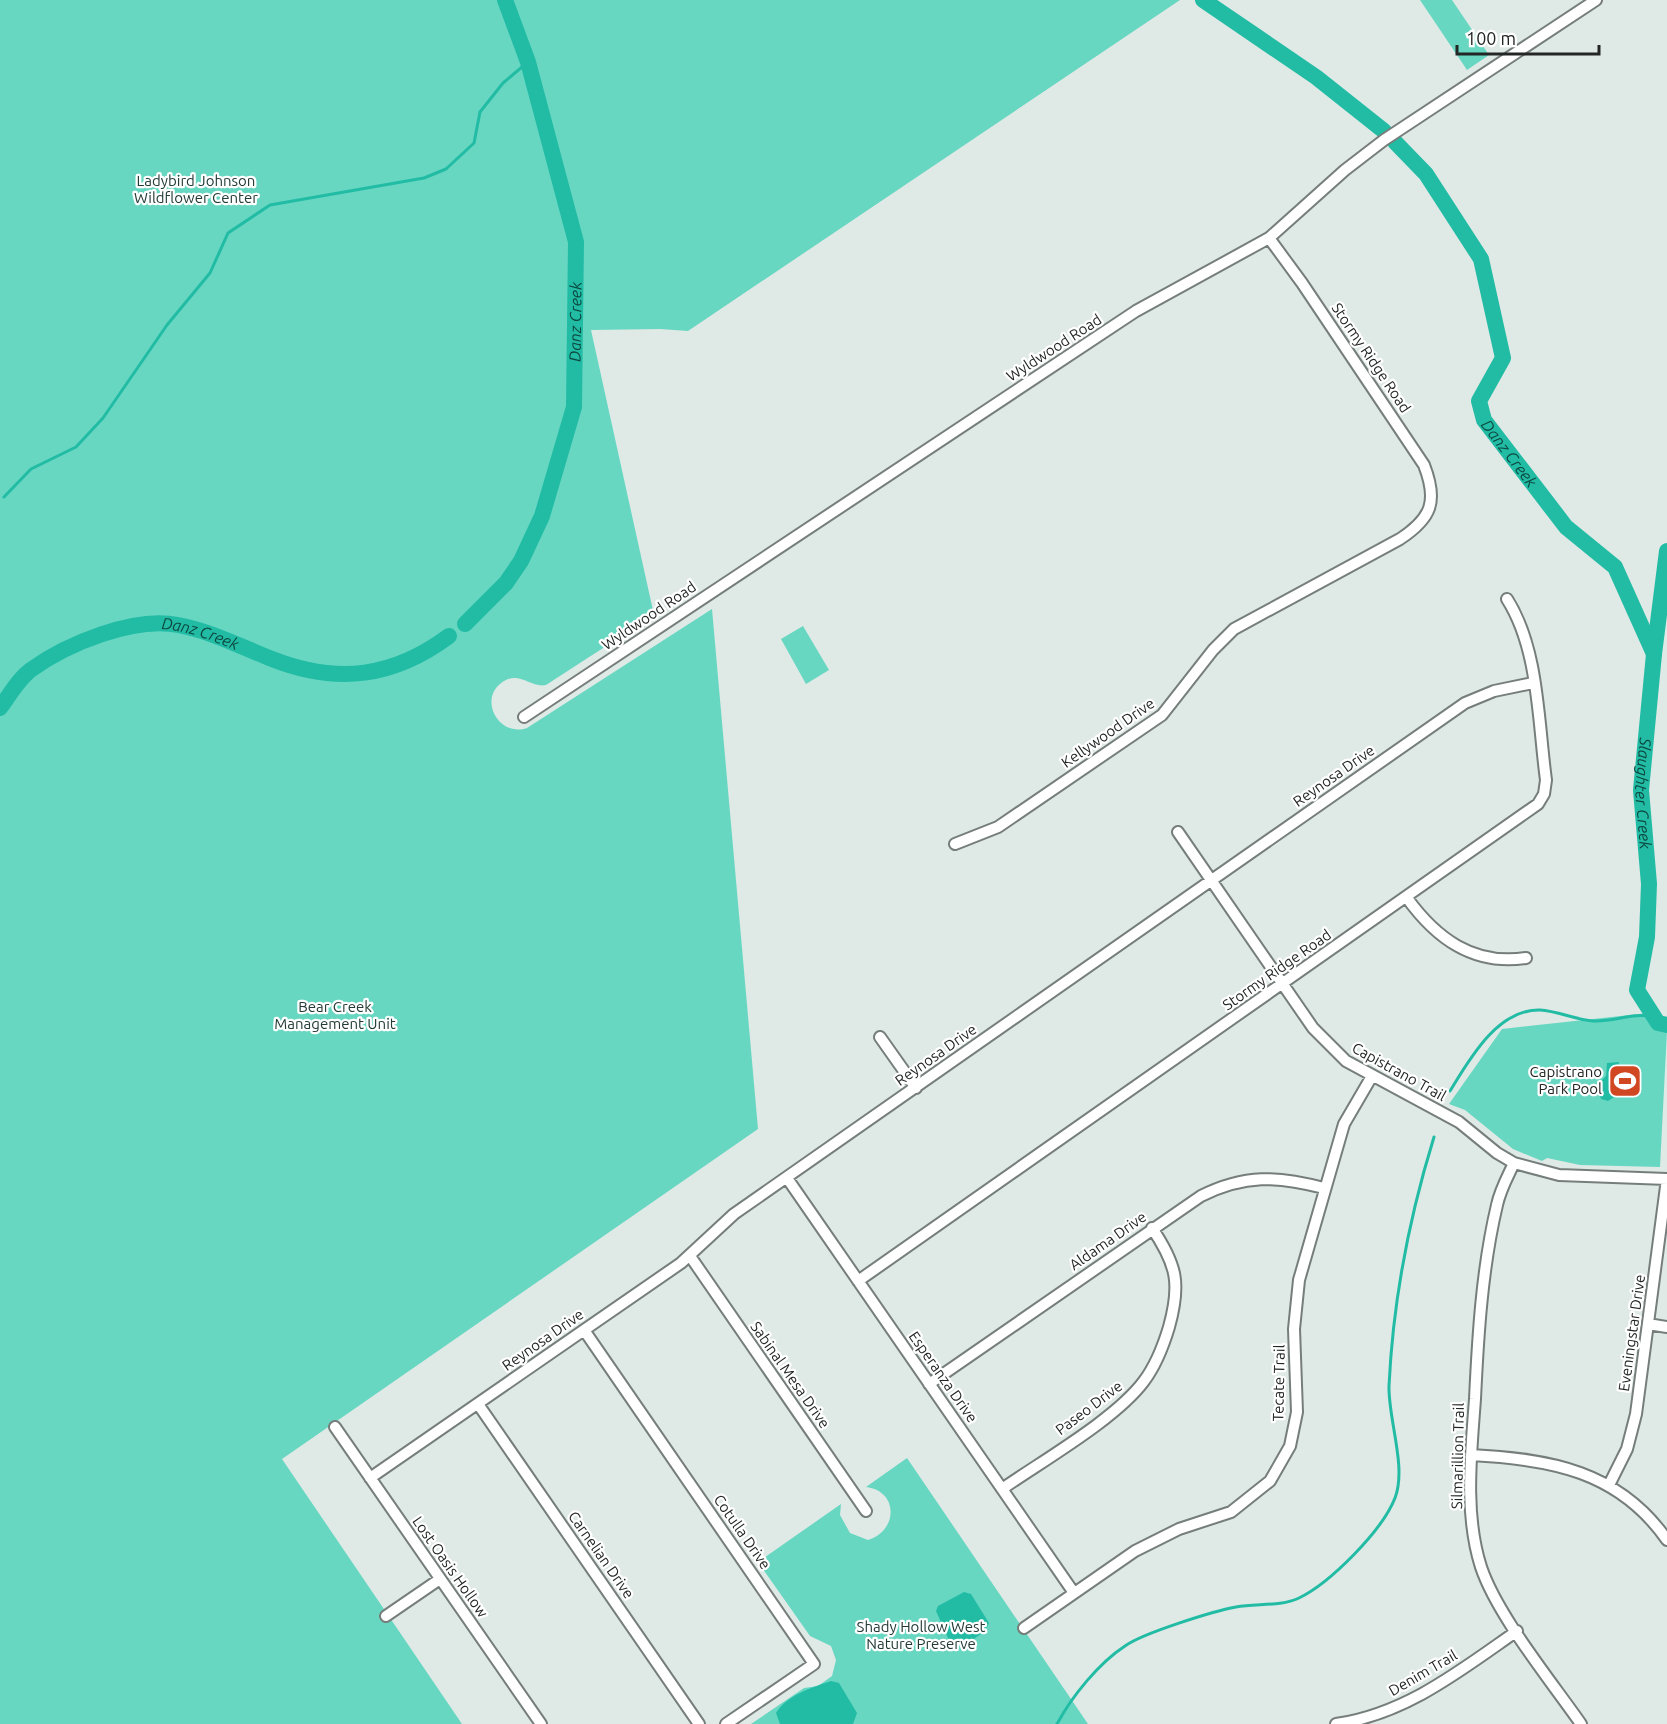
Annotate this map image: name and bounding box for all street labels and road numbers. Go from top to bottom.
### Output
street label: Stormy Ridge Road [1328,300,1414,416]
street label: Wyldwood Road [1003,311,1104,385]
street label: Wyldwood Road [598,578,699,653]
street label: Kellywood Drive [1058,694,1157,771]
street label: Reynosa Drive [1290,741,1378,810]
street label: Stormy Ridge Road [1219,926,1334,1013]
street label: Reynosa Drive [892,1020,980,1089]
street label: Capistrano Trail [1349,1039,1449,1104]
street label: Aldama Drive [1066,1208,1149,1273]
street label: Eveningstar Drive [1615,1273,1648,1392]
street label: Reynosa Drive [499,1305,587,1374]
street label: Sabinal Mesa Drive [747,1318,834,1431]
street label: Esperanza Drive [906,1328,981,1426]
street label: Tecate Trail [1269,1344,1288,1422]
street label: Paseo Drive [1052,1377,1125,1438]
street label: Silmarillion Trail [1448,1403,1467,1509]
street label: Cotulla Drive [711,1491,774,1572]
street label: Carnelian Drive [565,1508,638,1601]
street label: Lost Oasis Hollow [409,1513,492,1621]
street label: Denim Trail [1385,1646,1460,1699]

